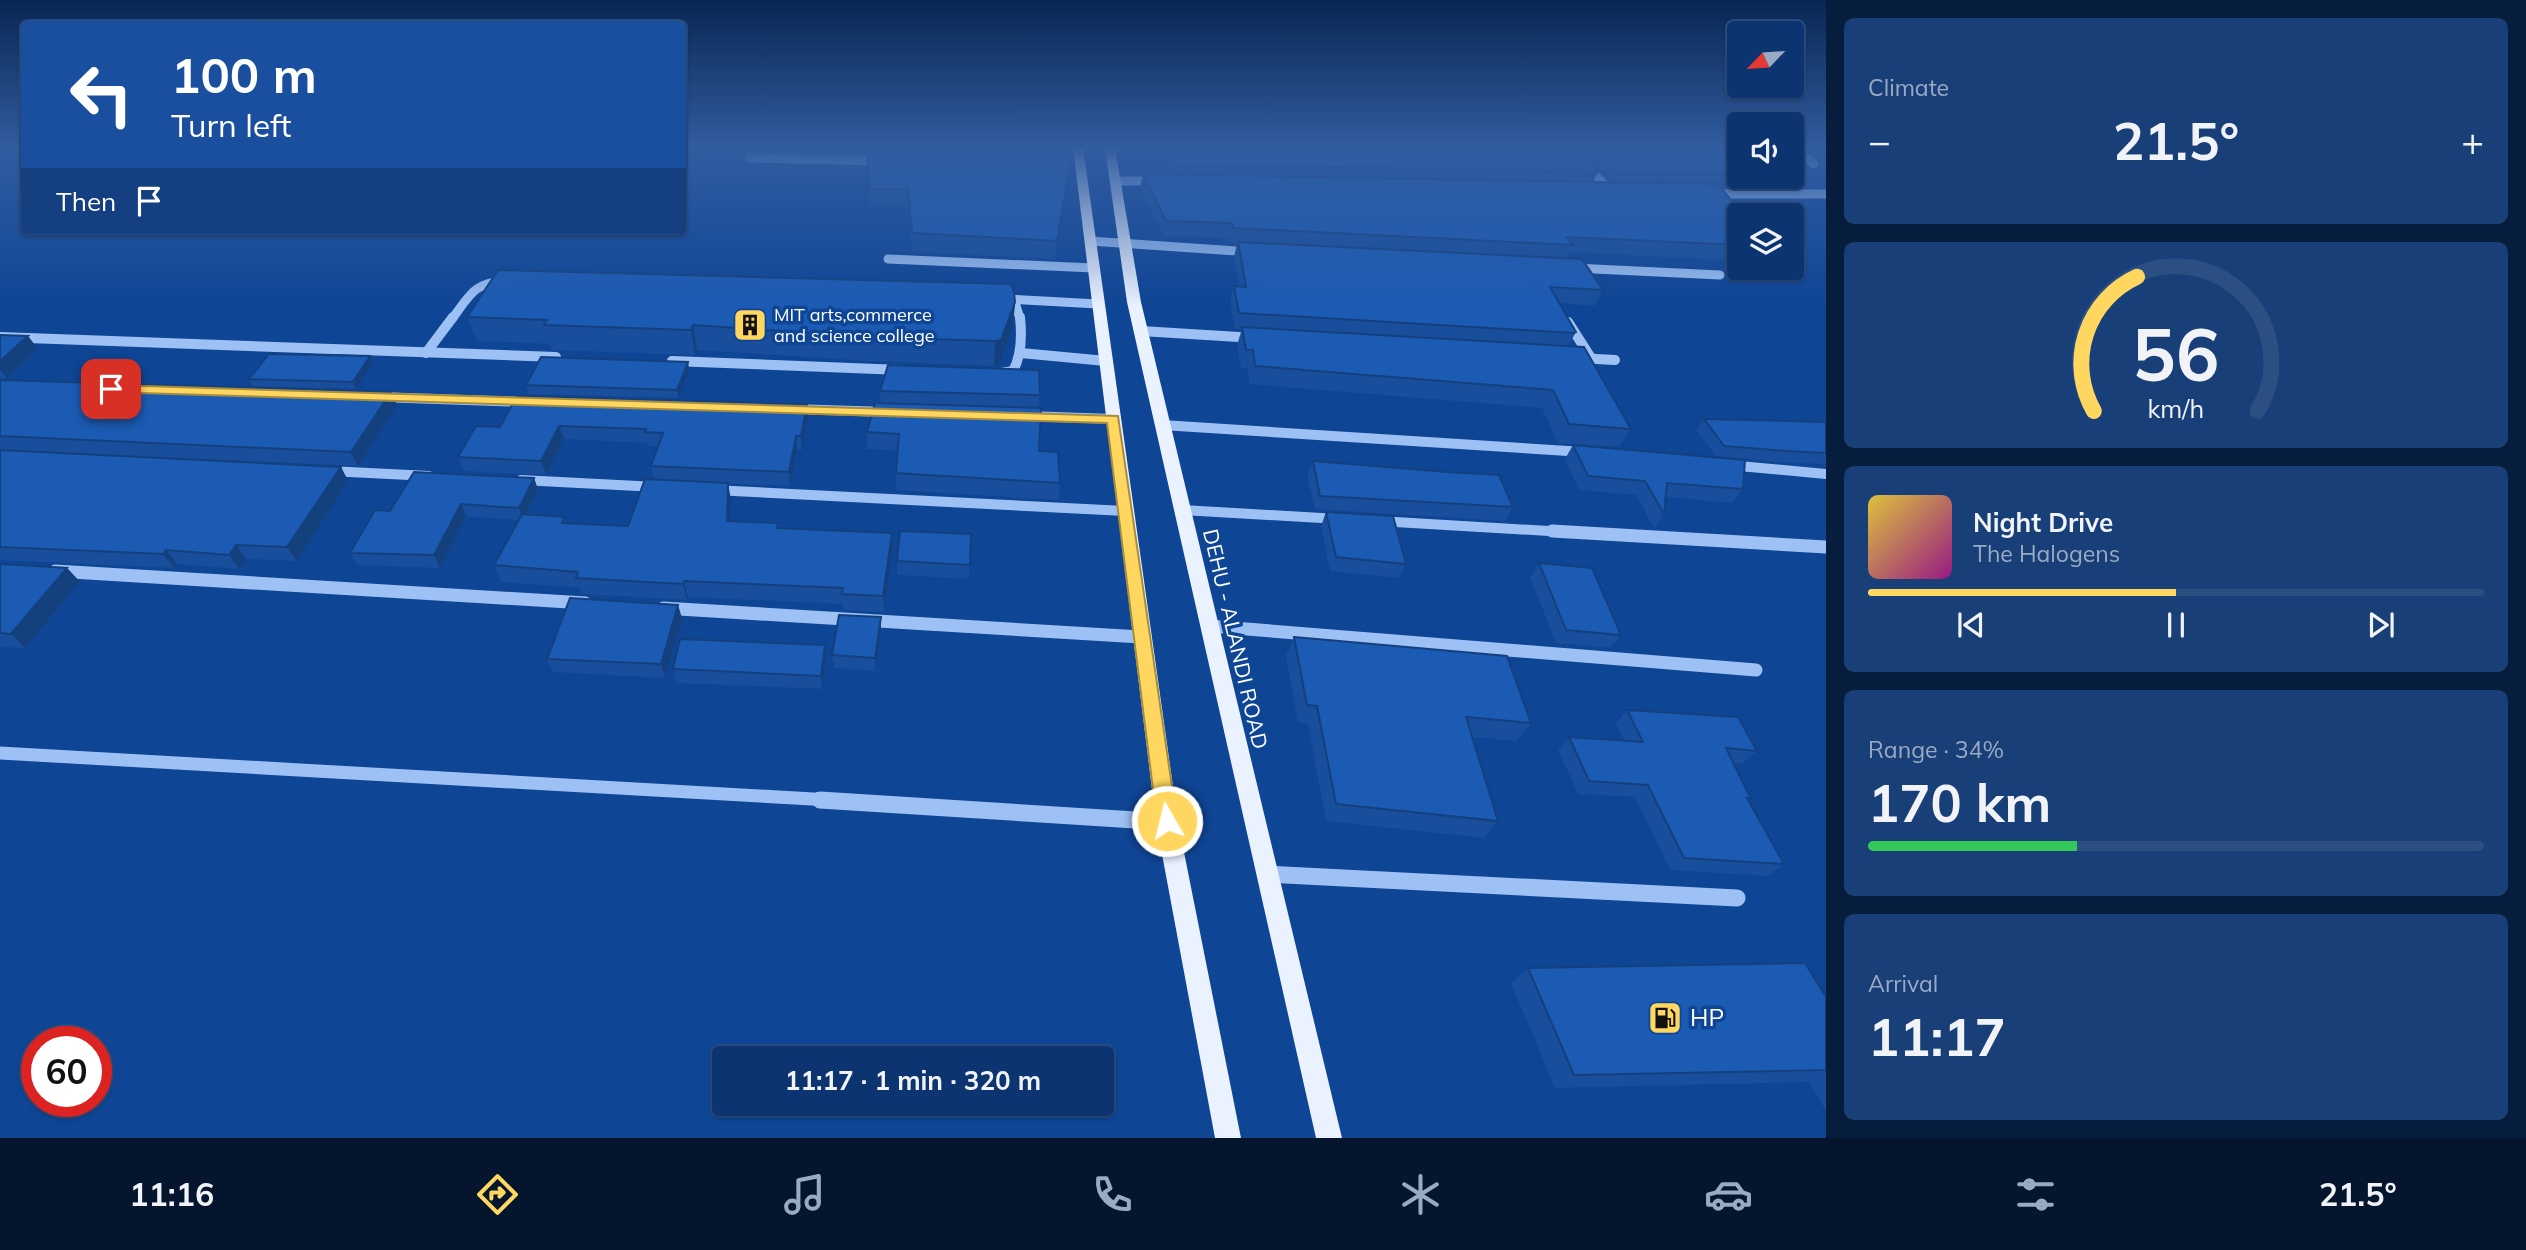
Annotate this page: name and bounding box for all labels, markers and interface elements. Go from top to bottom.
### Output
north arrow [1727,21,1804,98]
map controls [1727,21,1804,280]
text: 100 m [171,44,317,105]
icon: left [56,49,147,140]
text: Climate [1868,73,1949,102]
text: Turn left [171,105,291,145]
text: 21.5° [2113,108,2239,173]
button: sound [1727,112,1804,189]
text: − [1868,117,1891,165]
text: + [2461,117,2484,165]
icon: arrive [130,182,168,220]
text: Then [56,185,116,218]
button: layers [1727,203,1804,280]
place label: MIT arts,commerce and science college [774,303,935,347]
building icon: MIT arts,commerce and science college [731,306,769,344]
text: 56 [2132,308,2220,399]
pin [81,359,141,419]
icon: arrive [92,370,130,408]
text: km/h [2148,393,2204,424]
text: Night Drive [1973,506,2113,539]
street label: DEHU - ALANDI ROAD [1198,526,1274,751]
text: The Halogens [1973,539,2120,568]
icon: previous [1952,606,1990,644]
icon: pause [2157,606,2195,644]
icon: next [2362,606,2400,644]
text: Range · 34% [1868,735,2004,764]
text: 170 km [1868,770,2051,835]
position arrow [1130,784,1204,858]
text: Arrival [1868,969,1938,998]
fuel station icon: HP [1646,999,1684,1037]
place label: HP [1690,1002,1724,1032]
text: 11:17 [1868,1004,2006,1069]
speed limit sign: 60 [21,1026,112,1117]
text: 11:17 · 1 min · 320 m [785,1064,1041,1097]
icon: directions [473,1170,522,1219]
icon: music [780,1170,829,1219]
icon: phone [1088,1170,1137,1219]
icon: climate [1396,1170,1445,1219]
icon: car [1704,1170,1753,1219]
icon: filters [2011,1170,2060,1219]
text: 11:16 [129,1174,214,1214]
text: 21.5° [2319,1174,2397,1214]

